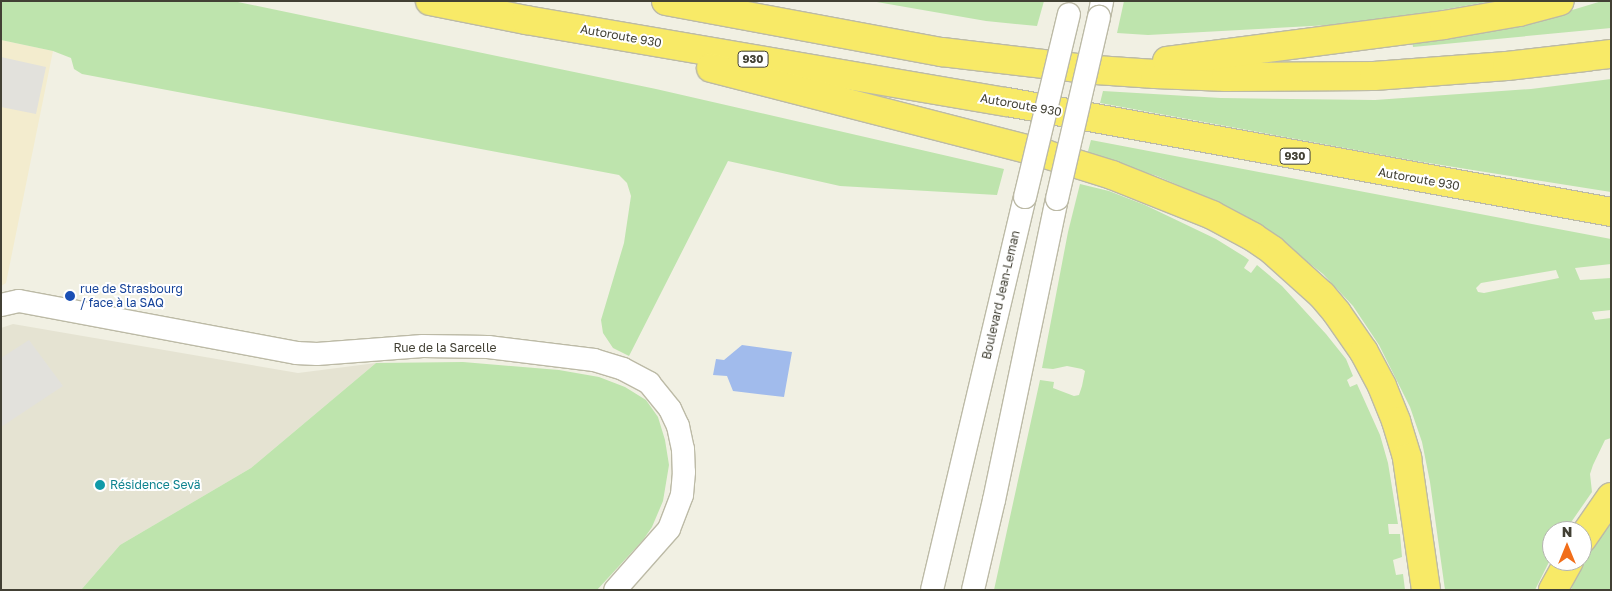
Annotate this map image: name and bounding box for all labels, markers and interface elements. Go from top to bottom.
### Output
street label: Autoroute 930 [579,22,663,50]
road number: 930 [737,51,769,68]
street label: Autoroute 930 [979,91,1063,119]
road number: 930 [1279,148,1311,164]
street label: Autoroute 930 [1377,165,1461,193]
street label: Boulevard Jean-Leman [979,229,1023,361]
place label: rue de Strasbourg / face à la SAQ [80,282,183,310]
marker: rue de Strasbourg / face à la SAQ [64,290,76,302]
street label: Rue de la Sarcelle [393,341,497,355]
place label: Résidence Sevä [110,478,200,492]
marker: Résidence Sevä [94,479,106,491]
north arrow [1542,521,1592,571]
text: N [1562,523,1572,540]

